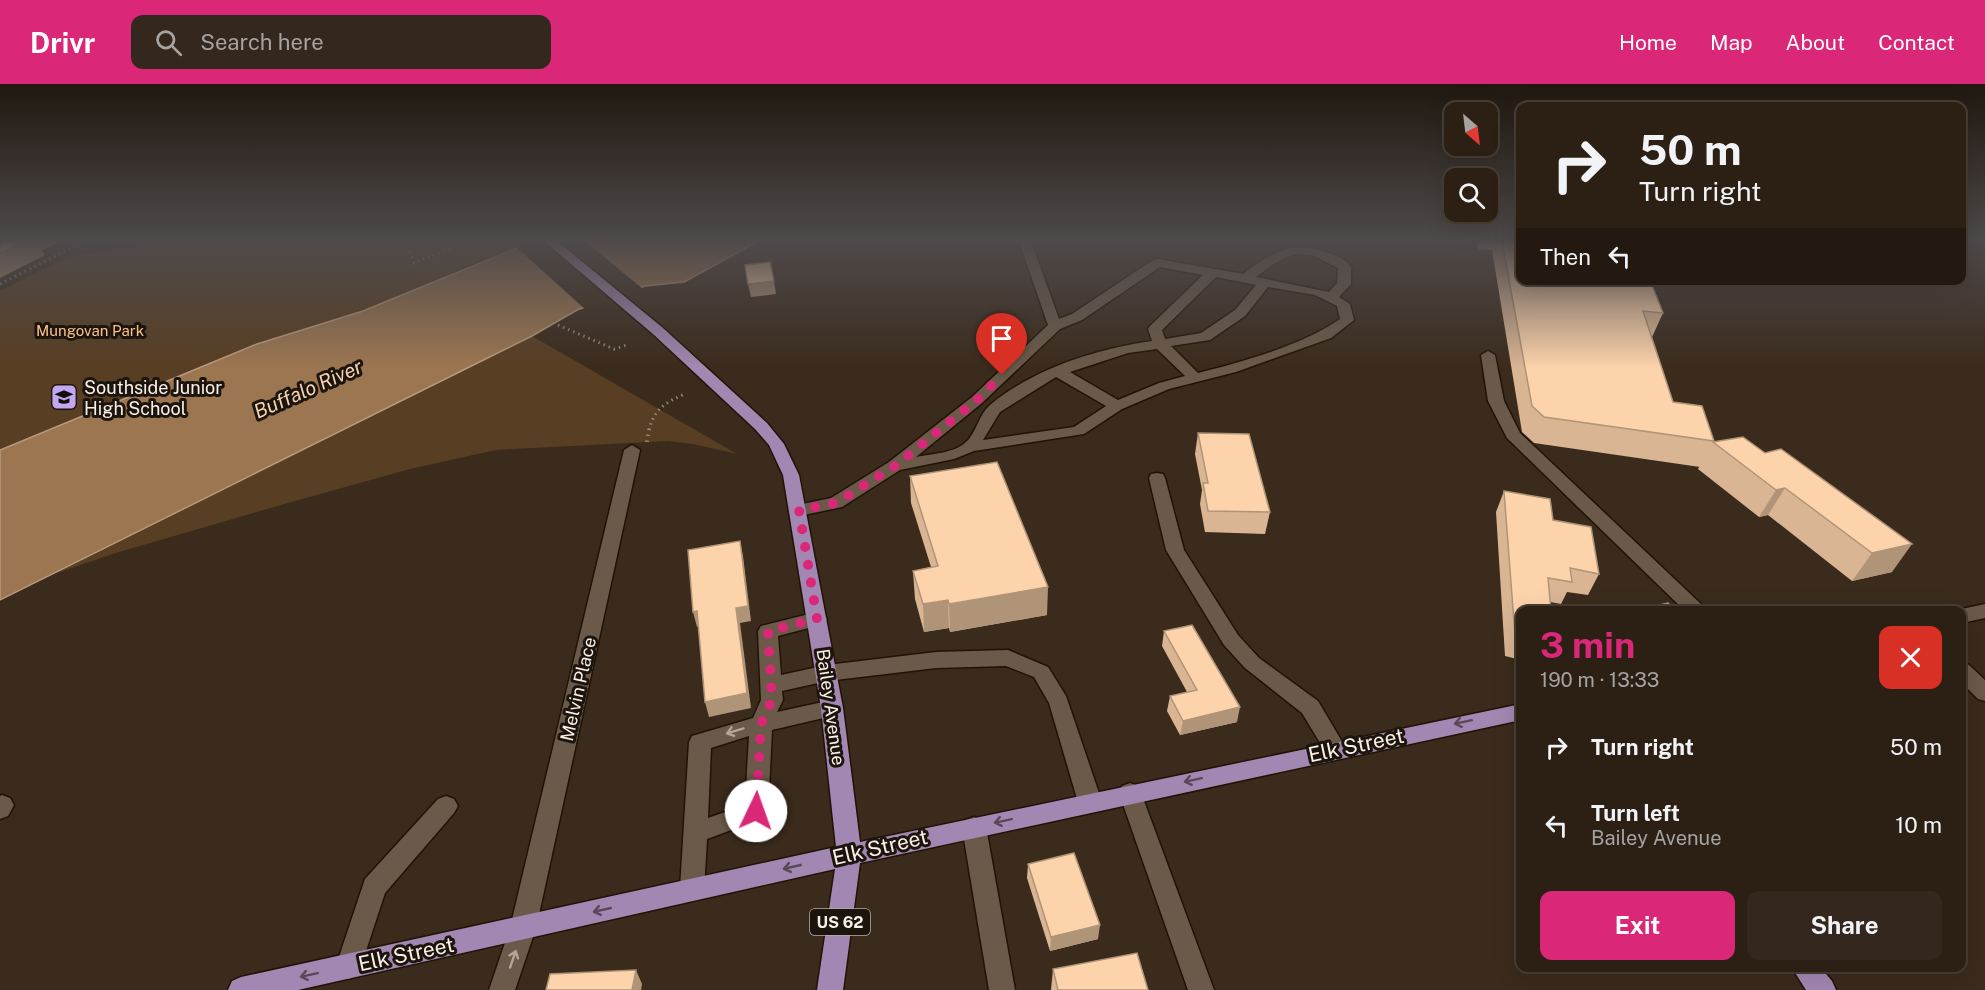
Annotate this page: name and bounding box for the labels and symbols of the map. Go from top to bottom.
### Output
north arrow [1444,102,1498,156]
pin [976,313,1027,375]
park label: Mungovan Park [36,322,144,339]
water label: Buffalo River [250,354,366,424]
place label: Southside Junior High School [84,377,222,419]
school or university icon: Southside Junior High School [49,382,79,412]
street label: Melvin Place [556,635,600,743]
street label: Bailey Avenue [812,647,850,767]
one-way arrow [1454,717,1474,728]
street label: Elk Street [1306,723,1406,767]
one-way arrow [726,726,745,737]
one-way arrow [1184,775,1204,786]
position arrow [724,779,788,843]
one-way arrow [993,815,1012,827]
street label: Elk Street [830,824,930,870]
one-way arrow [783,862,803,873]
one-way arrow [593,905,612,916]
road number: US 62 [810,909,870,935]
street label: Elk Street [356,932,456,976]
one-way arrow [508,950,519,969]
one-way arrow [300,970,319,981]

